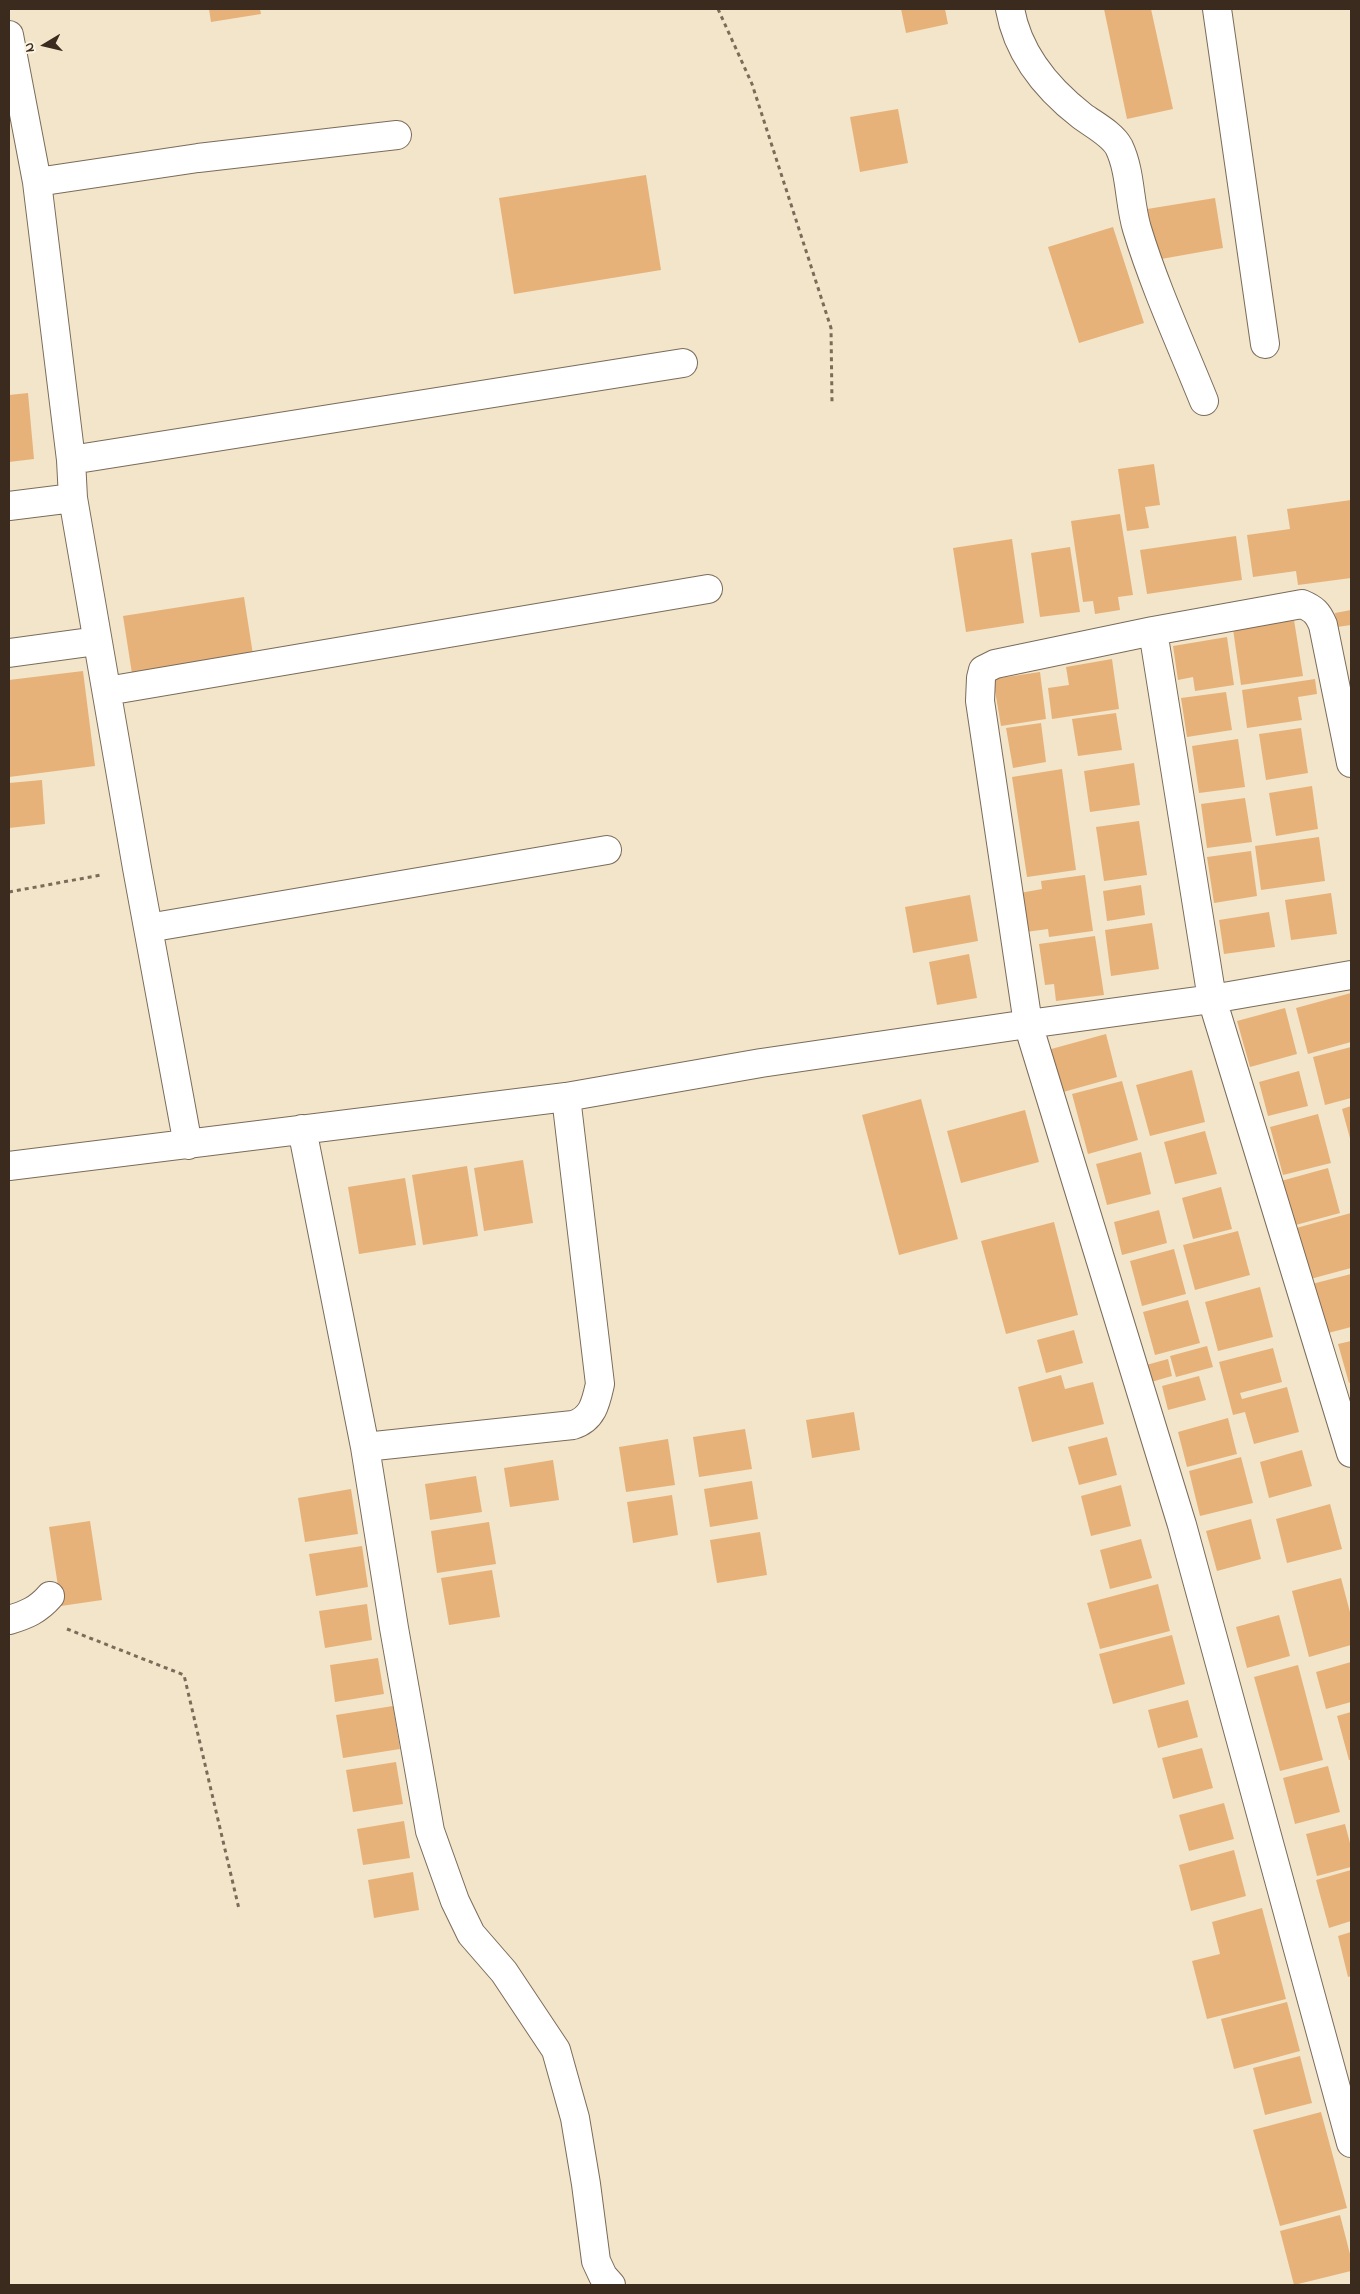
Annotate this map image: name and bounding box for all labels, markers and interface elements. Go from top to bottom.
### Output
north arrow [20,20,70,70]
text: N [19,41,41,54]

